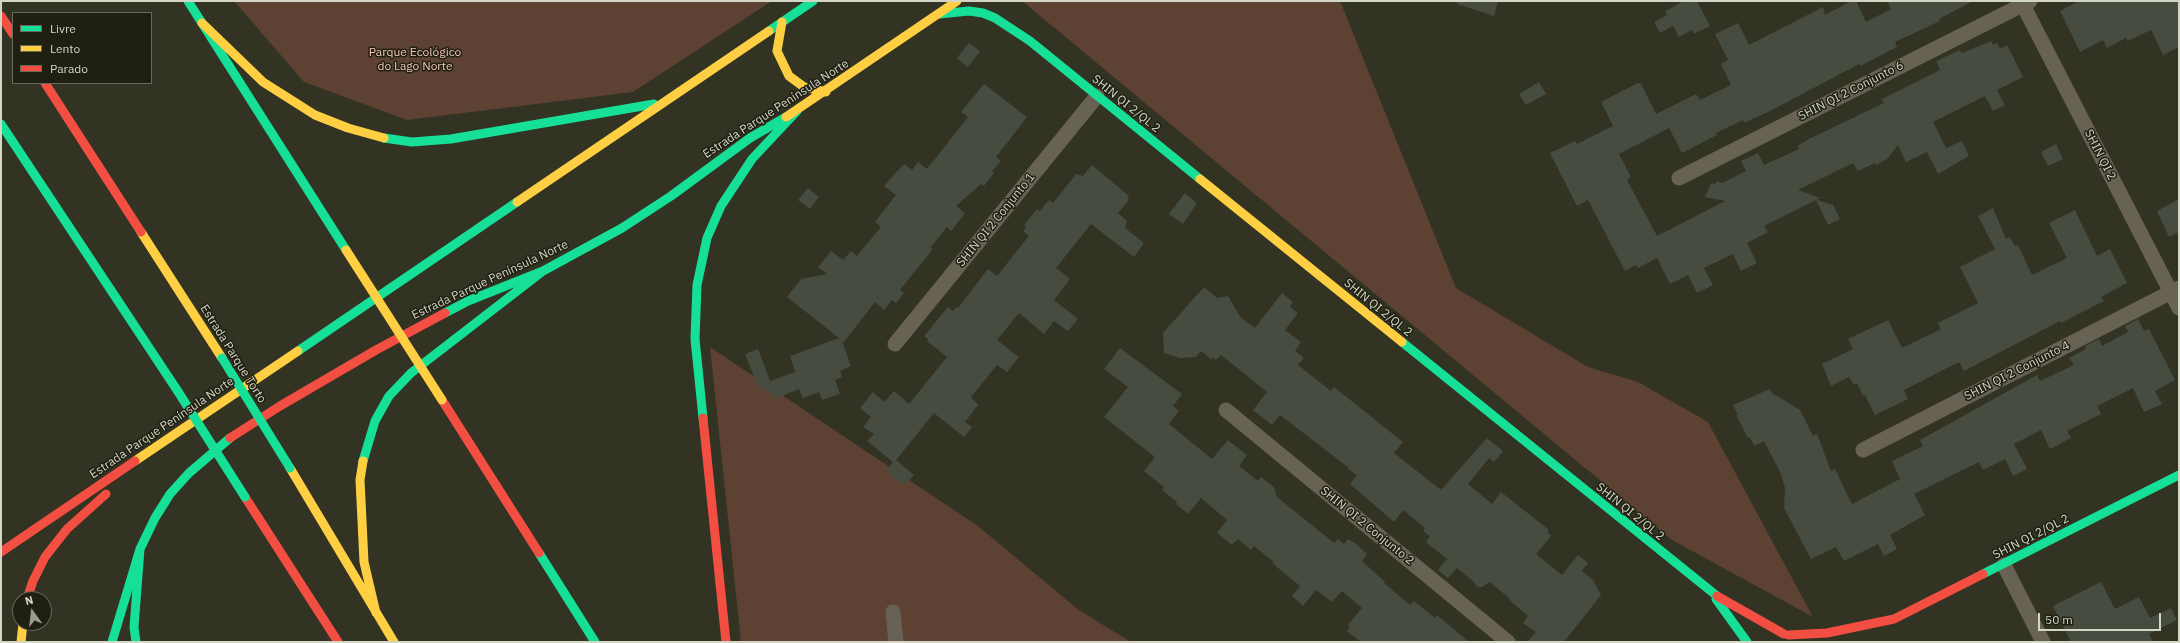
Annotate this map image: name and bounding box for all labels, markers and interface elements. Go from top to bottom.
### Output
legend [12,12,152,84]
text: Livre [50,21,76,36]
text: Lento [50,41,80,56]
park label: Parque Ecológico do Lago Norte [369,46,461,74]
street label: Estrada Parque Península Norte [700,56,852,162]
street label: SHIN QI 2 Conjunto 6 [1796,58,1906,124]
text: Parado [50,61,88,76]
street label: SHIN QI 2/QL 2 [1089,72,1163,136]
street label: SHIN QI 2 [2081,127,2119,183]
street label: SHIN QI 2 Conjunto 1 [954,170,1038,270]
street label: Estrada Parque Península Norte [410,237,570,323]
street label: SHIN QI 2/QL 2 [1341,276,1415,340]
street label: Estrada Parque Torto [197,302,269,406]
street label: SHIN QI 2 Conjunto 4 [1962,338,2072,404]
street label: Estrada Parque Península Norte [87,374,237,482]
street label: SHIN QI 2/QL 2 [1593,480,1667,544]
street label: SHIN QI 2 Conjunto 2 [1317,484,1417,568]
street label: SHIN QI 2/QL 2 [1990,512,2072,562]
north arrow [12,591,52,631]
text: N [23,593,35,608]
scale bar [2040,605,2163,631]
text: 50 m [2045,612,2073,627]

